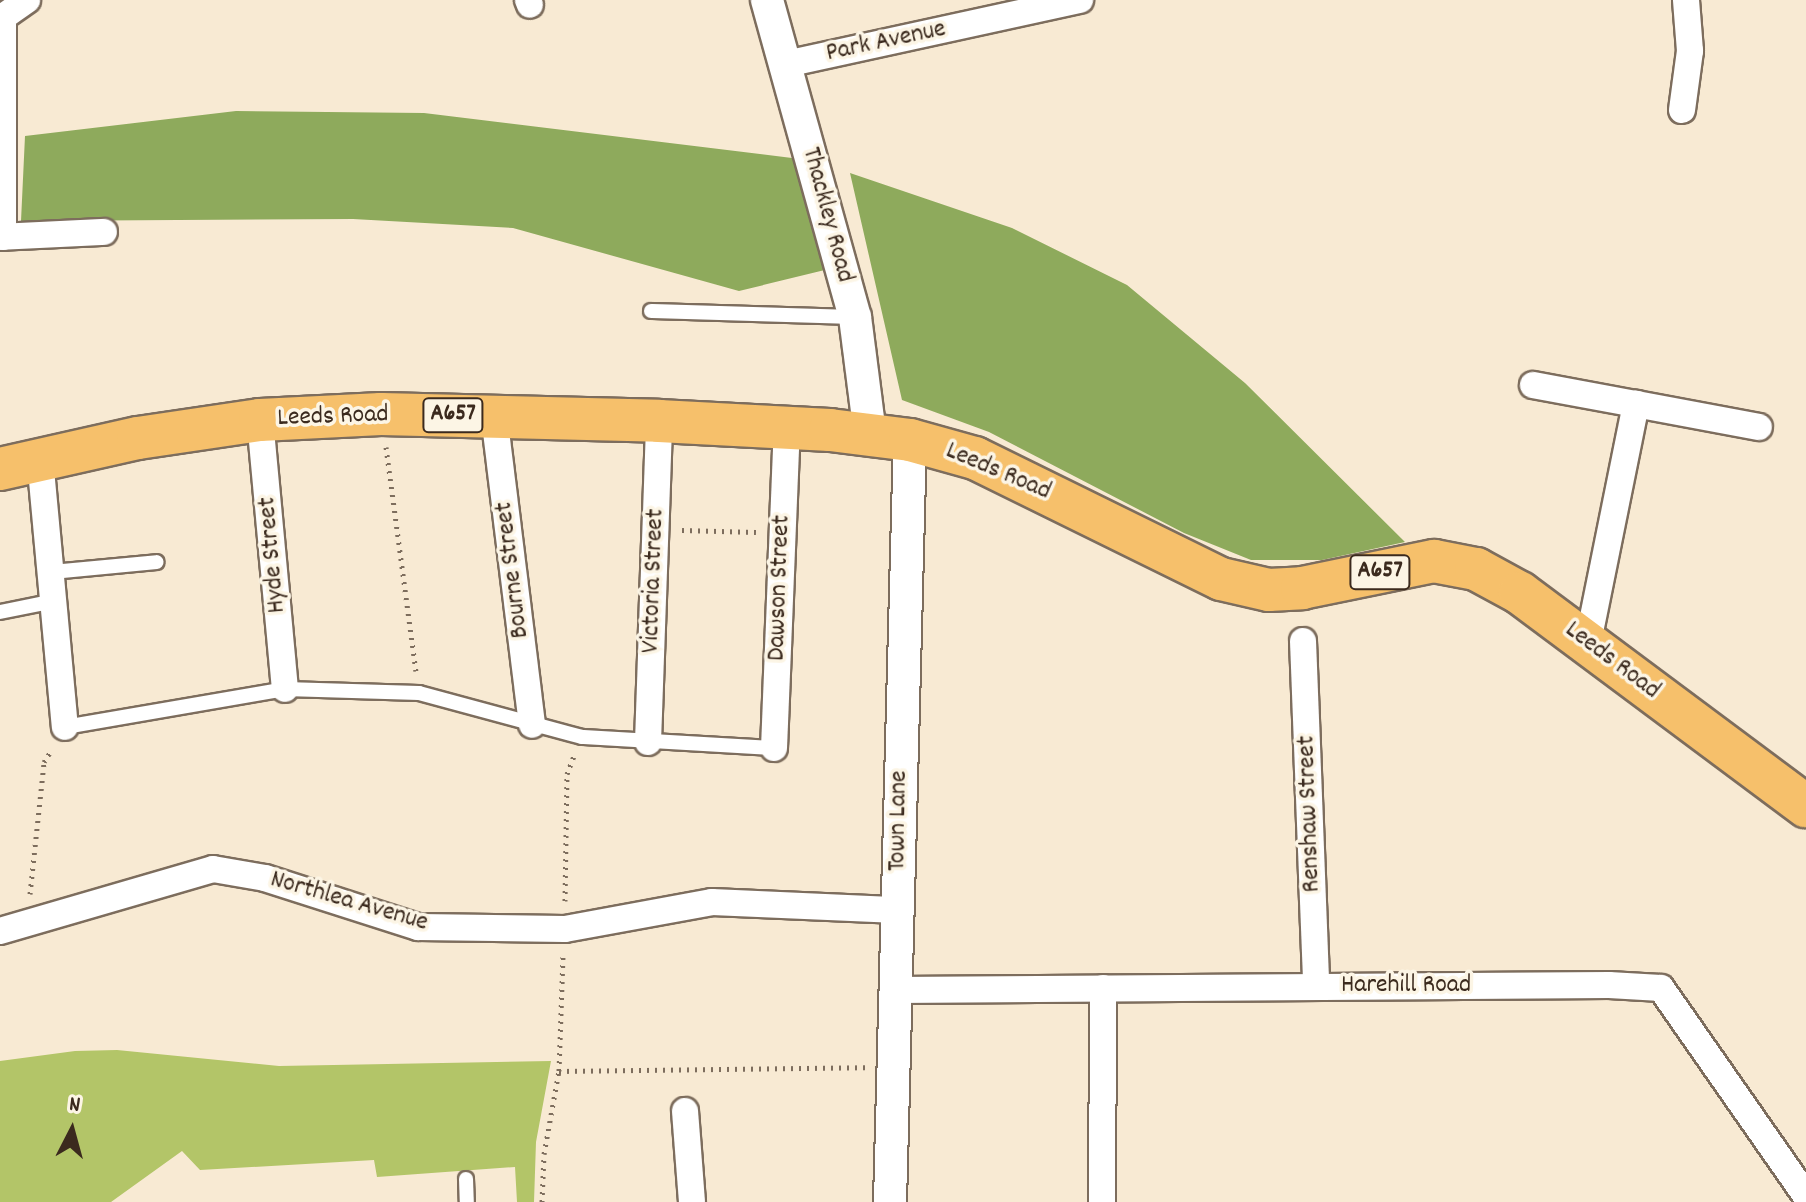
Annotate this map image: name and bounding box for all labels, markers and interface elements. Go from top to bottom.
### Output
street label: Park Avenue [823,14,949,70]
street label: Thackley Road [794,144,860,286]
road number: A657 [421,395,485,435]
street label: Leeds Road [277,399,389,435]
street label: Leeds Road [941,436,1055,508]
street label: Hyde Street [252,496,294,614]
street label: Bourne Street [489,500,537,640]
street label: Victoria Street [636,508,672,654]
street label: Dawson Street [762,514,798,662]
road number: A657 [1348,552,1412,592]
street label: Leeds Road [1558,615,1666,707]
street label: Renshaw Street [1292,735,1328,893]
street label: Town Lane [883,770,915,872]
street label: Northlea Avenue [267,865,431,939]
street label: Harehill Road [1341,970,1471,1002]
north arrow [32,1090,112,1170]
text: N [68,1090,82,1122]

